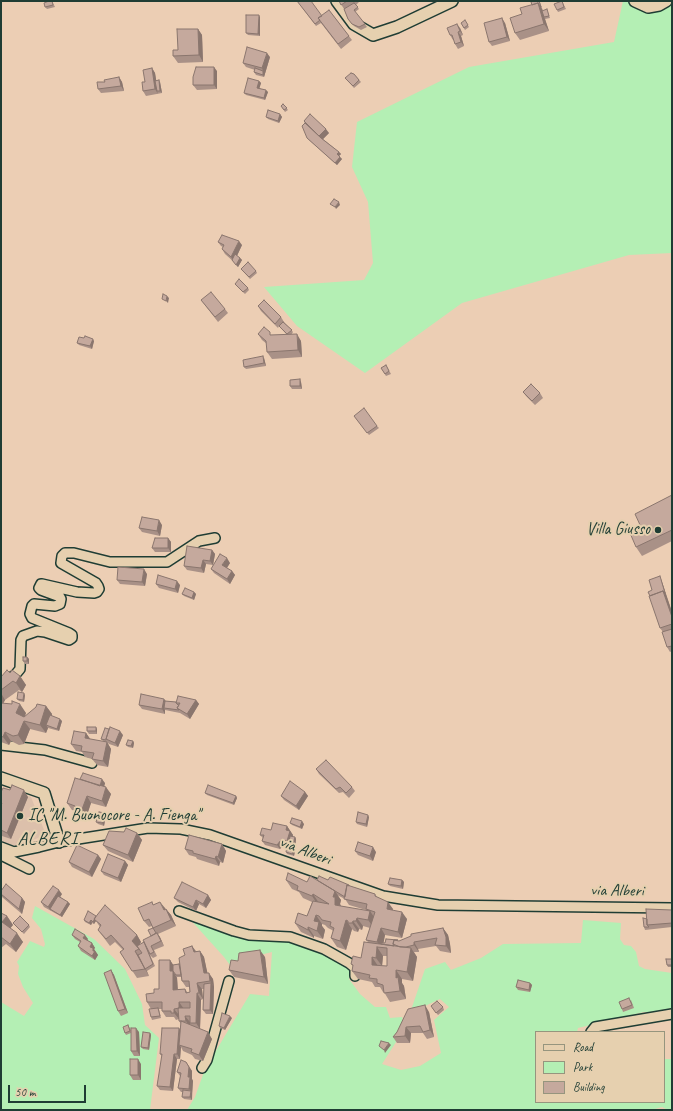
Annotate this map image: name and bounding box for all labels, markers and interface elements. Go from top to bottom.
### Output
place label: Villa Giusso [586,520,650,540]
marker: Villa Giusso [653,525,663,535]
place label: IC "M. Buonocore - A. Fienga" [28,806,200,826]
marker: IC "M. Buonocore - A. Fienga" [15,811,25,821]
district label: ALBERI [18,828,78,850]
street label: via Alberi [276,832,334,870]
street label: via Alberi [590,880,644,902]
legend [535,1031,665,1103]
text: Road [573,1039,593,1055]
text: Park [573,1059,592,1075]
scale bar [10,1077,88,1103]
text: Building [573,1079,605,1095]
text: 50 m [15,1084,35,1100]

